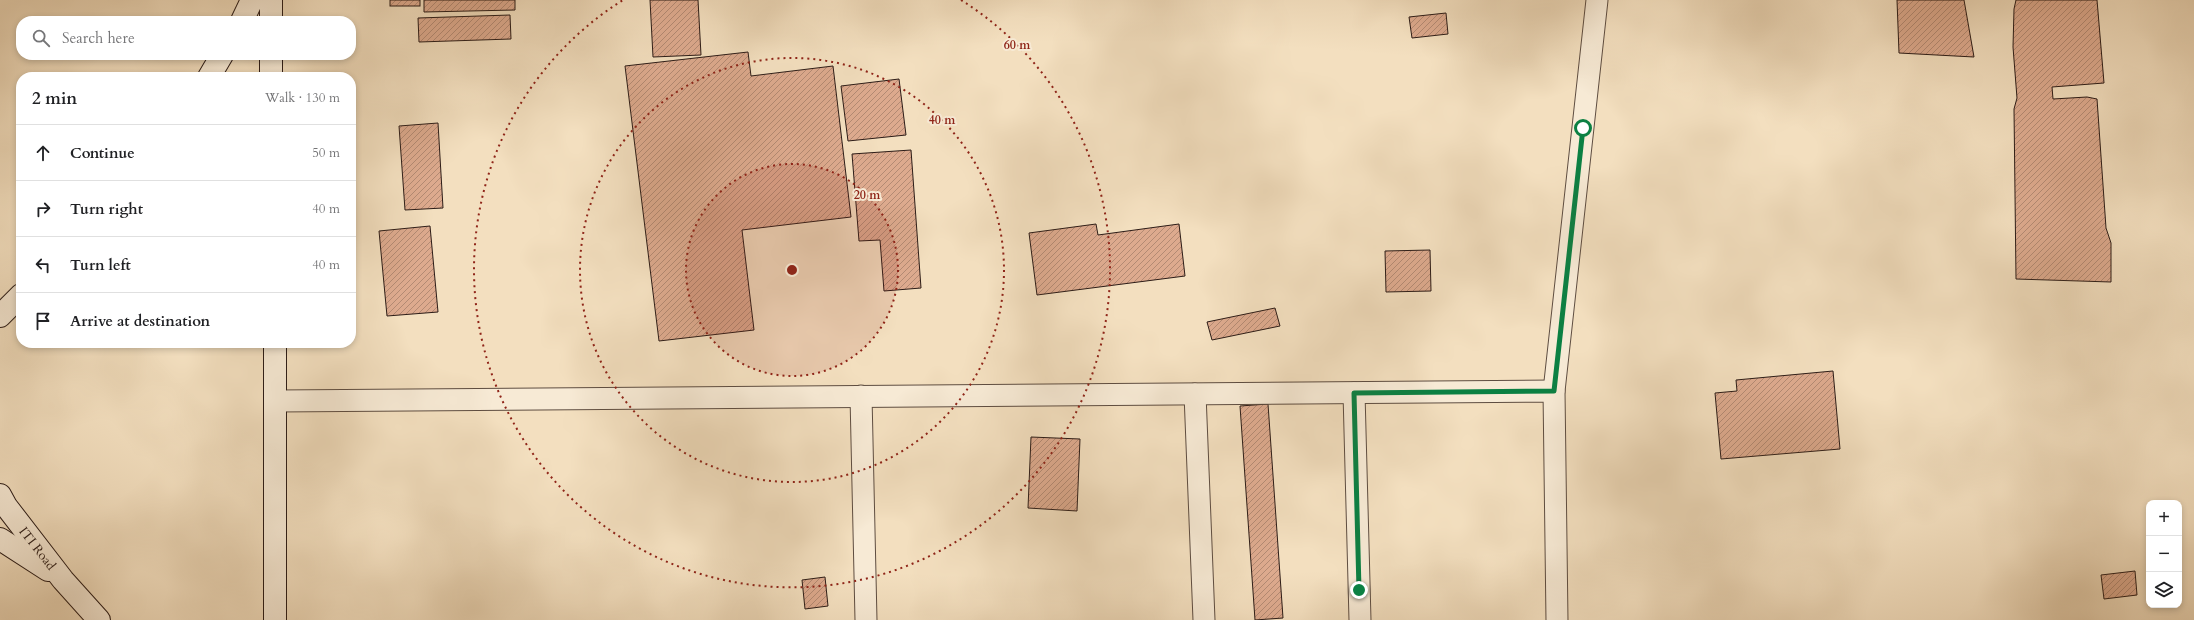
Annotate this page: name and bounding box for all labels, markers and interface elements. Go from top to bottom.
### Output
search box [16,16,356,60]
icon: search [30,27,52,49]
text: Search here [62,28,135,48]
text: 60 m [1004,37,1031,53]
text: 2 min [32,87,77,110]
text: Walk · 130 m [265,89,340,107]
text: 40 m [929,112,956,128]
route start [1574,119,1592,137]
icon: ahead [32,142,54,164]
text: Continue [70,143,135,163]
text: 50 m [312,144,340,162]
text: 20 m [854,187,881,203]
icon: right [32,198,54,220]
text: Turn right [70,199,143,219]
text: 40 m [312,200,340,218]
icon: left [32,254,54,276]
text: Turn left [70,255,131,275]
text: 40 m [312,256,340,274]
centre of rings [785,263,799,277]
icon: arrive [32,310,54,332]
text: Arrive at destination [70,311,210,331]
map controls [2146,500,2182,608]
button: + [2146,500,2182,536]
street label: ITI Road [15,523,60,574]
button: − [2146,536,2182,572]
button: layers [2146,572,2182,608]
route end [1350,581,1368,599]

